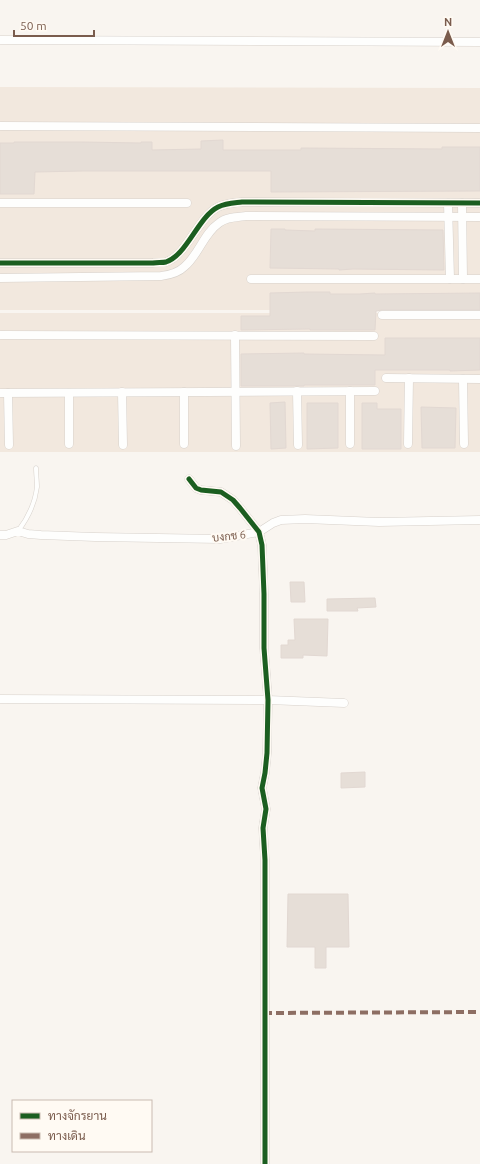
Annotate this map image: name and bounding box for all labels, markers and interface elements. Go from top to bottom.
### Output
scale bar [14,12,94,38]
north arrow [428,12,468,52]
text: N [444,16,452,28]
text: 50 m [20,19,47,32]
street label: บงกช 6 [212,528,246,544]
legend [12,1100,152,1152]
text: ทางจักรยาน [48,1109,107,1122]
text: ทางเดิน [48,1129,86,1142]

